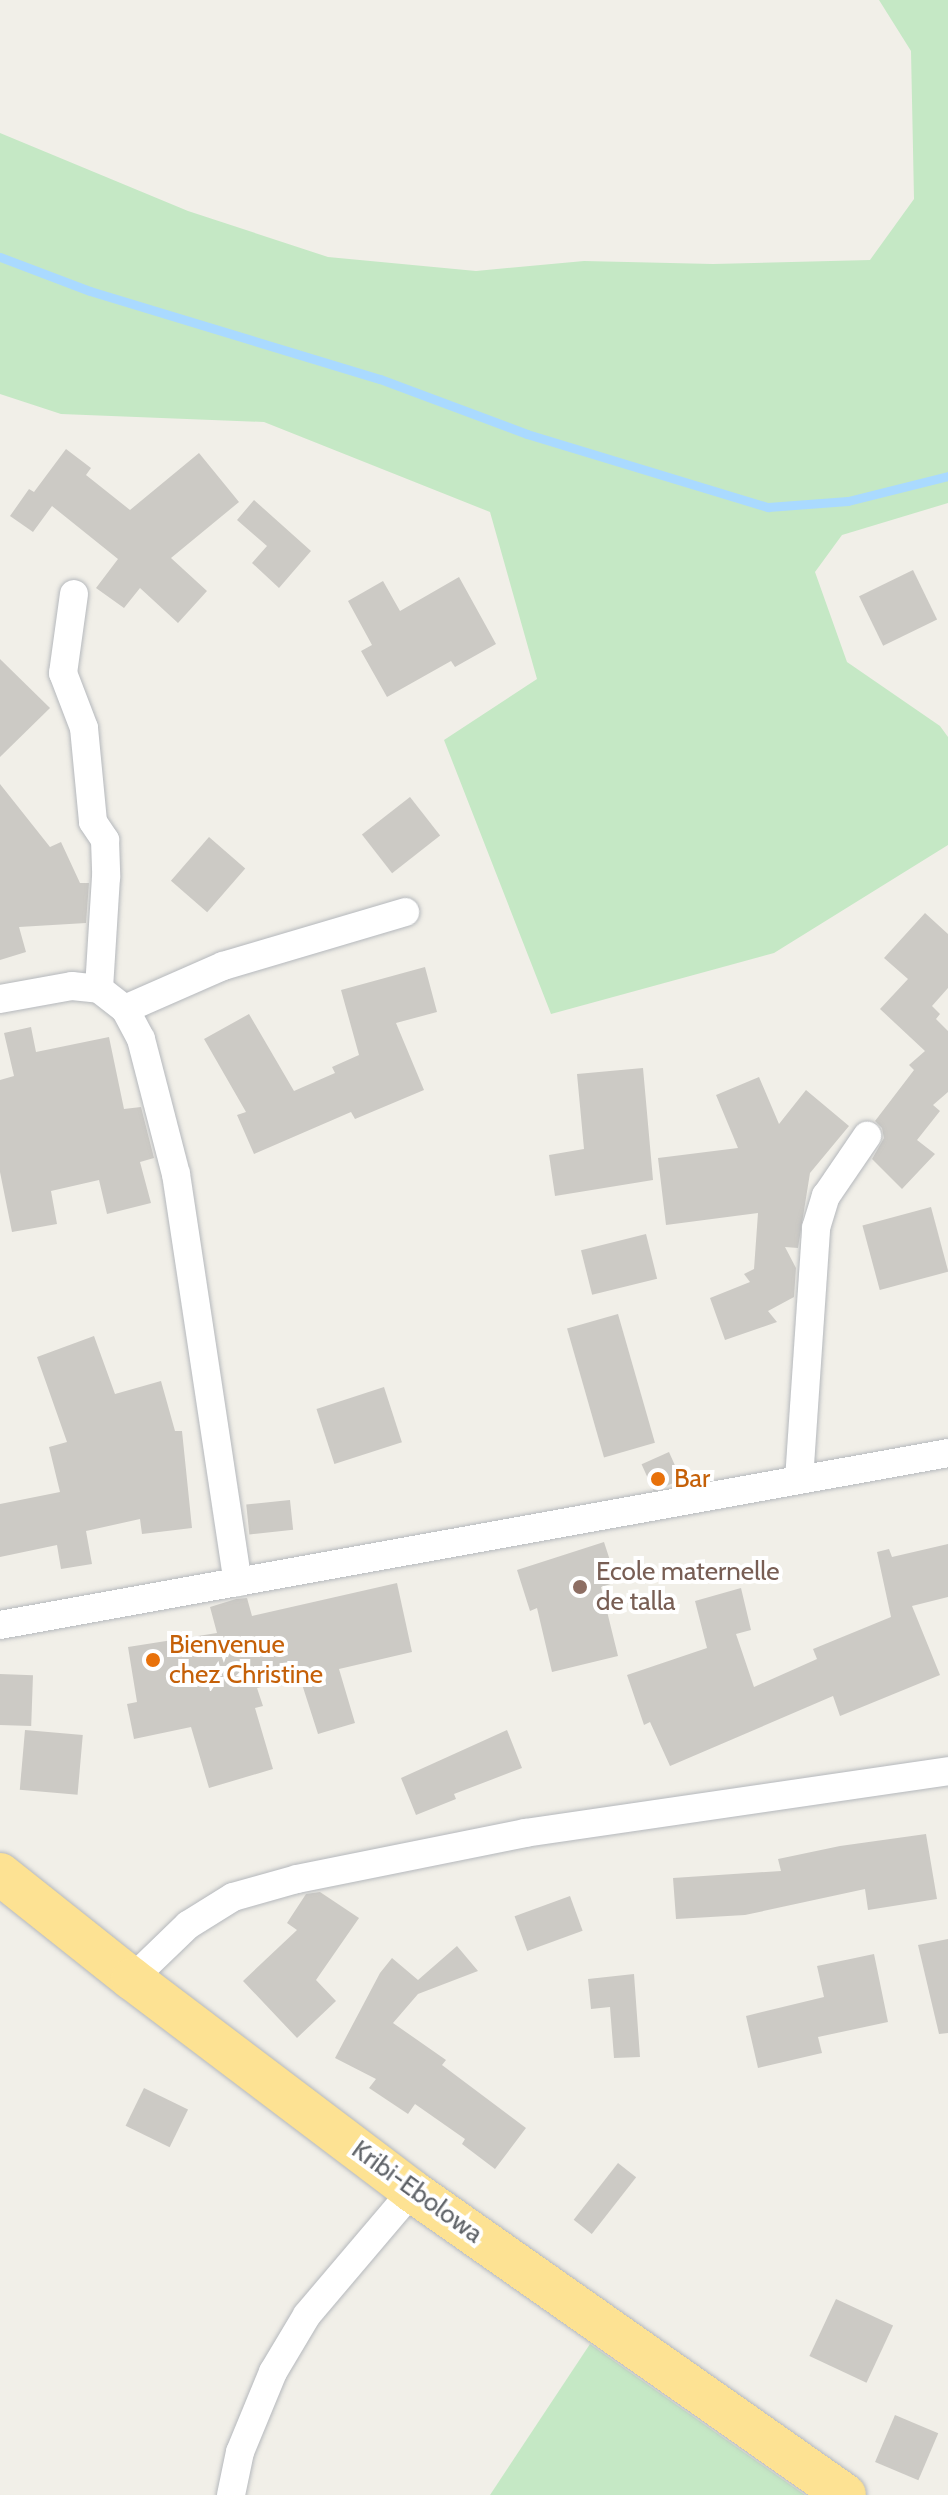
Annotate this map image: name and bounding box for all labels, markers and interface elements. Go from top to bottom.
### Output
place label: Bar [674,1463,710,1495]
marker: Bar [649,1470,667,1488]
place label: Ecole maternelle de talla [596,1556,780,1618]
marker: Ecole maternelle de talla [571,1578,589,1596]
place label: Bienvenue chez Christine [169,1629,323,1690]
marker: Bienvenue chez Christine [144,1651,162,1669]
street label: Kribi-Ebolowa [346,2134,488,2250]

